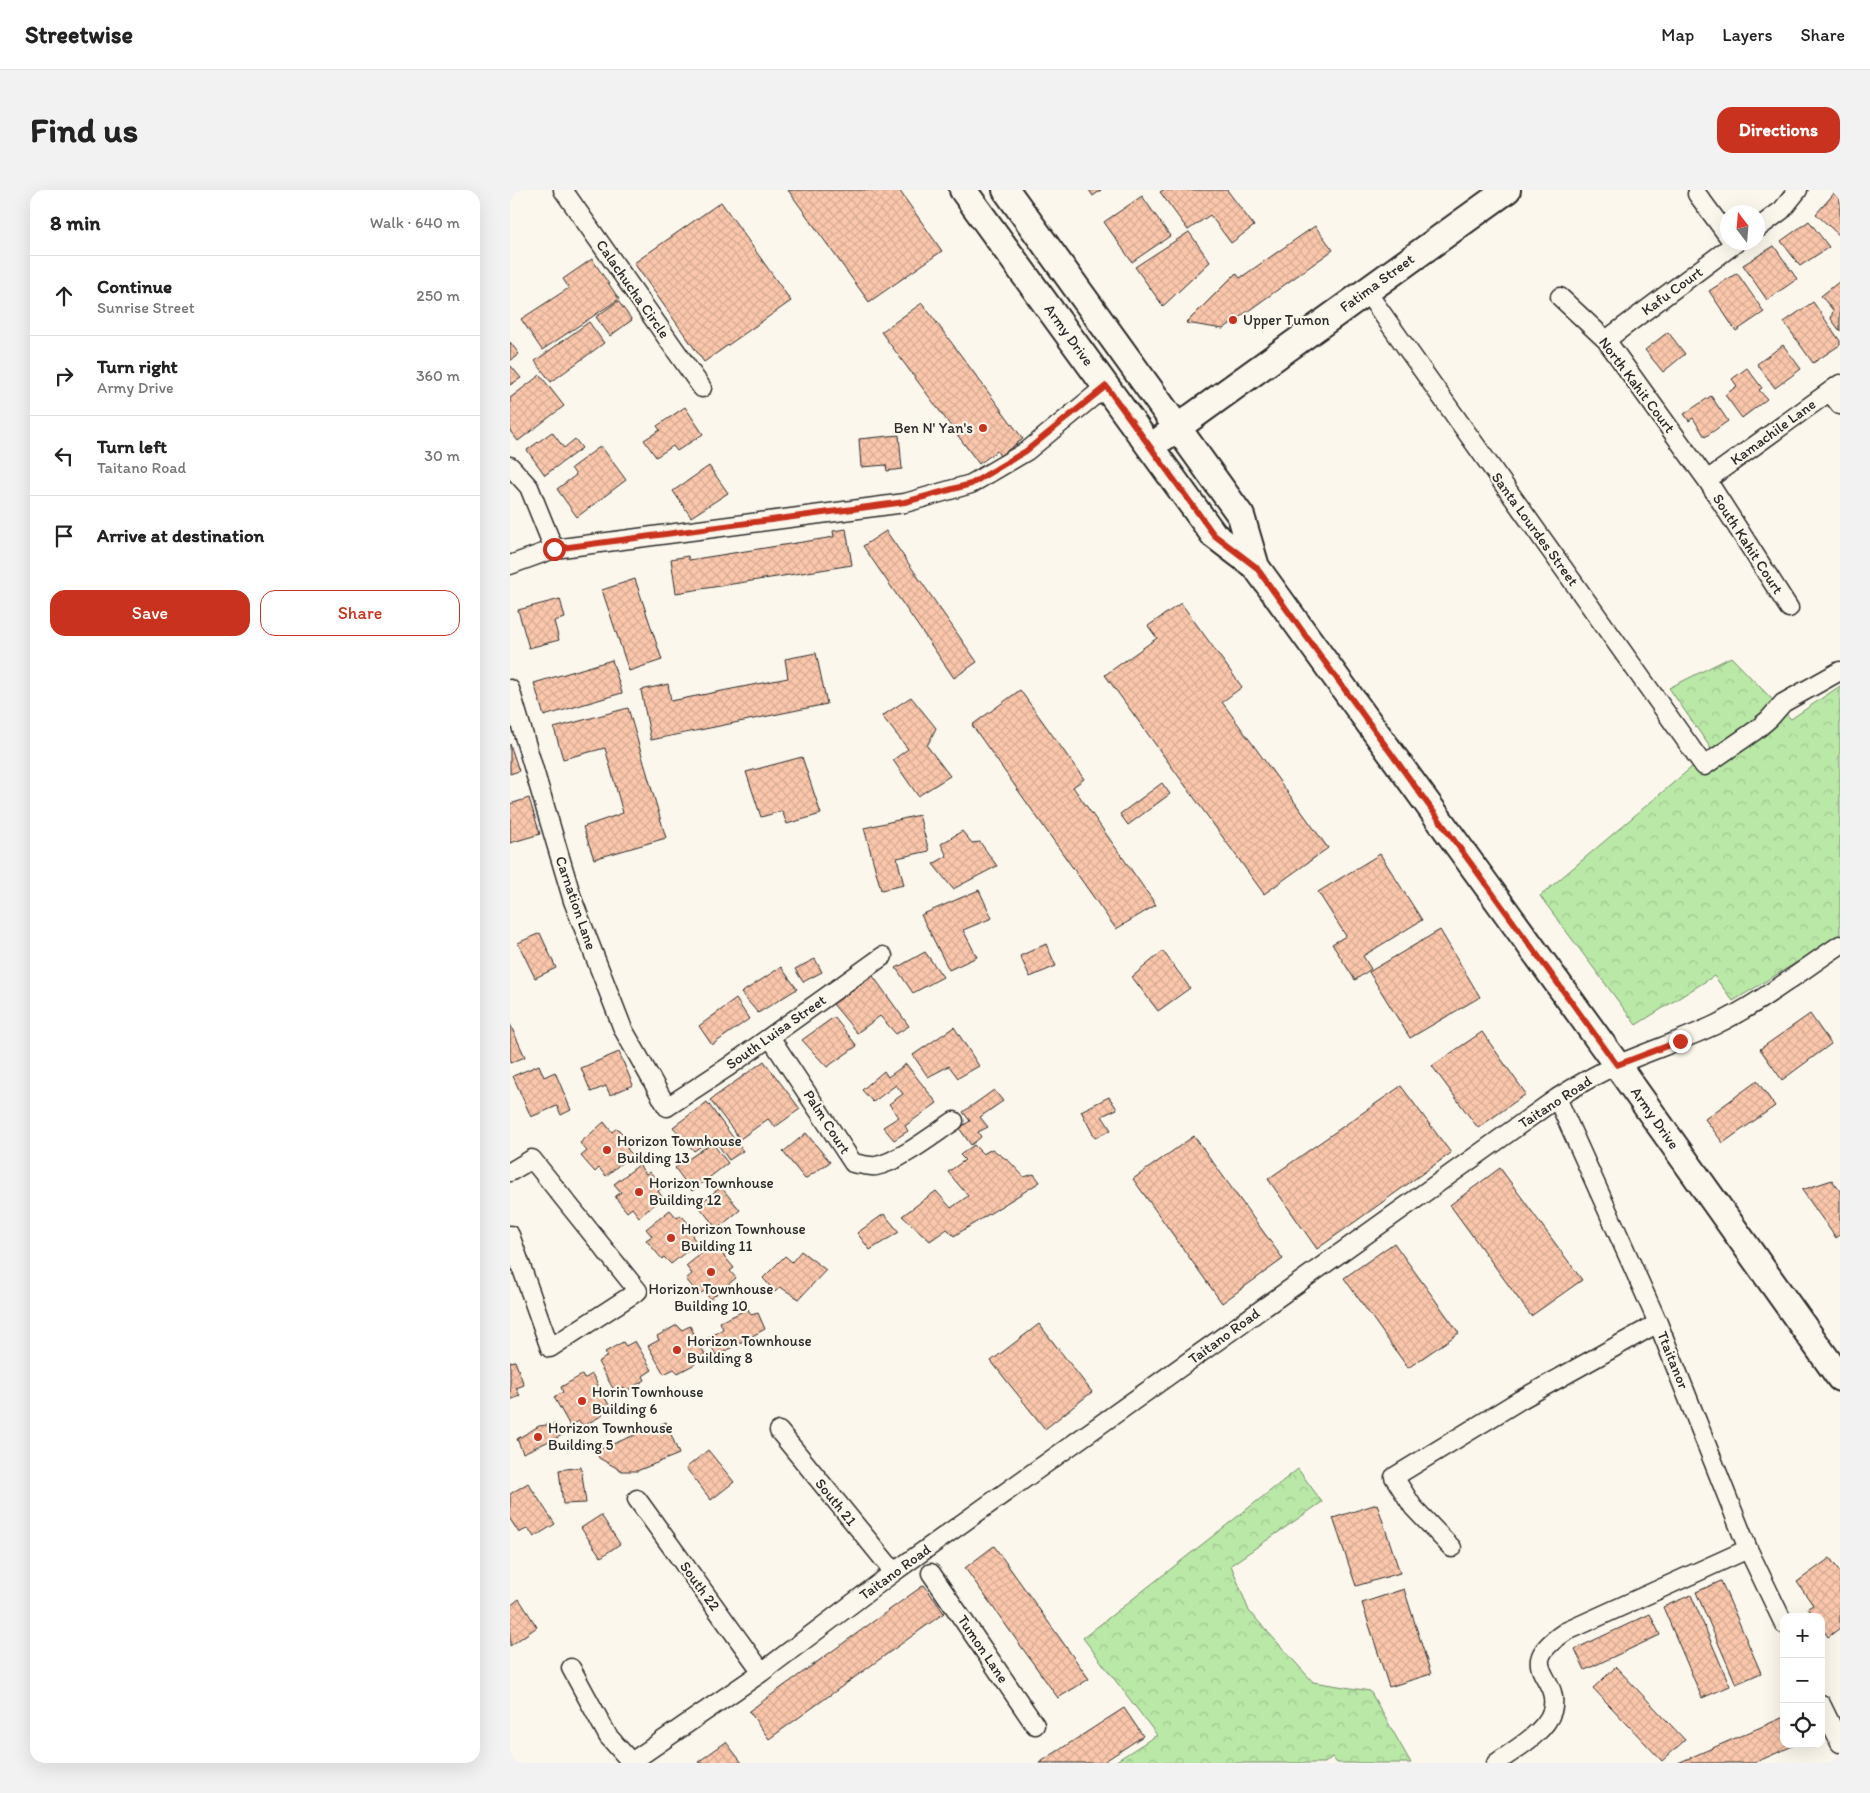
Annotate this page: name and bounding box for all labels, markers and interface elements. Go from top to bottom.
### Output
text: Streetwise [25,20,133,49]
text: Map [1661,24,1694,46]
text: Layers [1722,24,1772,46]
text: Share [1800,24,1845,46]
button: Directions [1717,107,1840,153]
text: Find us [30,109,138,151]
north arrow [1720,205,1765,250]
text: 8 min [50,210,100,235]
text: Walk · 640 m [370,213,460,232]
street label: Calachucha Circle [592,236,674,342]
street label: Fatima Street [1336,250,1418,316]
street label: Kafu Court [1638,263,1706,319]
text: Continue [97,275,172,298]
icon: ahead [50,282,78,310]
text: 250 m [416,286,460,305]
text: Sunrise Street [97,298,195,317]
street label: Army Drive [1041,301,1097,369]
place label: Upper Tumon [1243,311,1330,329]
marker: Upper Tumon [1227,314,1239,326]
street label: North Kahit Court [1595,333,1679,437]
text: Turn right [97,355,178,378]
icon: right [50,362,78,390]
text: 360 m [416,366,460,385]
text: Army Drive [97,378,174,397]
street label: Kamachile Lane [1727,395,1819,469]
place label: Ben N' Yan's [894,419,973,437]
marker: Ben N' Yan's [977,422,989,434]
text: Turn left [97,435,167,458]
icon: left [50,442,78,470]
text: 30 m [424,446,460,465]
text: Taitano Road [97,458,186,477]
street label: Santa Lourdes Street [1488,469,1582,590]
street label: South Kahit Court [1709,490,1787,598]
icon: arrive [50,522,78,550]
text: Arrive at destination [97,524,264,547]
route start [543,538,566,561]
button: Save [50,590,250,636]
button: Share [260,590,460,636]
street label: Carnation Lane [552,854,600,952]
street label: South Luisa Street [723,991,830,1073]
route end [1669,1030,1692,1053]
street label: Taitano Road [1515,1072,1595,1132]
street label: Army Drive [1627,1083,1683,1153]
street label: Palm Court [800,1087,855,1158]
place label: Horizon Townhouse Building 13 [617,1132,742,1167]
marker: Horizon Townhouse Building 13 [601,1144,613,1156]
place label: Horizon Townhouse Building 12 [649,1174,774,1209]
marker: Horizon Townhouse Building 12 [633,1186,645,1198]
place label: Horizon Townhouse Building 11 [681,1220,806,1255]
marker: Horizon Townhouse Building 11 [665,1232,677,1244]
marker: Horizon Townhouse Building 10 [705,1266,717,1278]
place label: Horizon Townhouse Building 10 [649,1280,773,1315]
street label: Taitano Road [1185,1304,1263,1368]
street label: Ttaitanor [1653,1328,1693,1392]
place label: Horizon Townhouse Building 8 [687,1332,812,1367]
marker: Horizon Townhouse Building 8 [671,1344,683,1356]
place label: Horin Townhouse Building 6 [592,1383,703,1418]
marker: Horin Townhouse Building 6 [576,1395,588,1407]
place label: Horizon Townhouse Building 5 [548,1419,673,1454]
marker: Horizon Townhouse Building 5 [532,1431,544,1443]
street label: South 21 [811,1475,861,1529]
street label: Taitano Road [856,1540,934,1604]
street label: South 22 [676,1558,724,1614]
street label: Tumon Lane [954,1612,1012,1686]
map controls [1780,1613,1825,1748]
button: + [1780,1613,1825,1658]
button: − [1780,1658,1825,1703]
button: locate [1780,1703,1825,1748]

